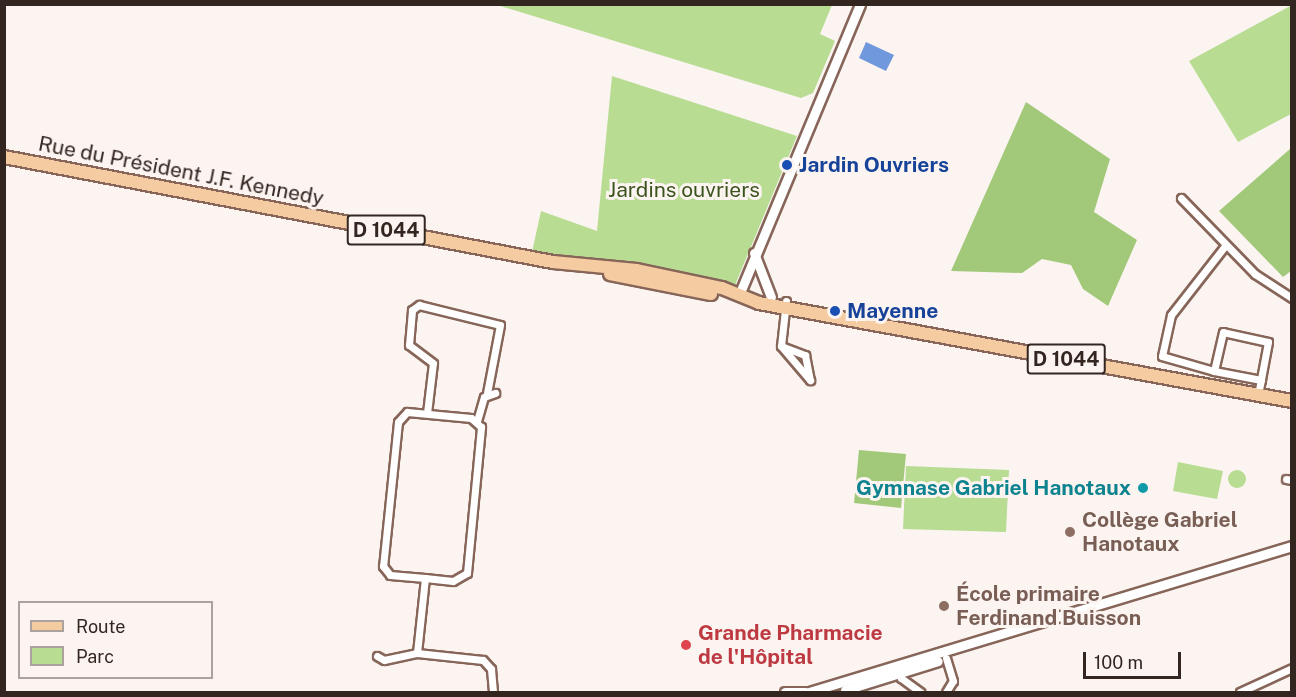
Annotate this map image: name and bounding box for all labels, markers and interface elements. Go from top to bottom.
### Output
street label: Rue du Président J.F. Kennedy [36,131,326,211]
place label: Jardin Ouvriers [799,152,949,178]
marker: Jardin Ouvriers [780,158,794,172]
park label: Jardins ouvriers [608,177,760,203]
road number: D 1044 [346,213,426,247]
place label: Mayenne [847,298,938,324]
marker: Mayenne [828,304,842,318]
road number: D 1044 [1026,342,1106,376]
place label: Gymnase Gabriel Hanotaux [856,475,1131,501]
marker: Gymnase Gabriel Hanotaux [1136,481,1150,495]
place label: Collège Gabriel Hanotaux [1082,507,1238,557]
marker: Collège Gabriel Hanotaux [1063,525,1077,539]
place label: École primaire Ferdinand Buisson [956,581,1141,631]
marker: École primaire Ferdinand Buisson [937,599,951,613]
legend [18,601,213,679]
text: Route [76,616,125,637]
place label: Grande Pharmacie de l'Hôpital [698,620,883,670]
marker: Grande Pharmacie de l'Hôpital [679,638,693,652]
scale bar [1086,640,1184,678]
text: Parc [76,646,114,667]
text: 100 m [1094,652,1143,673]

